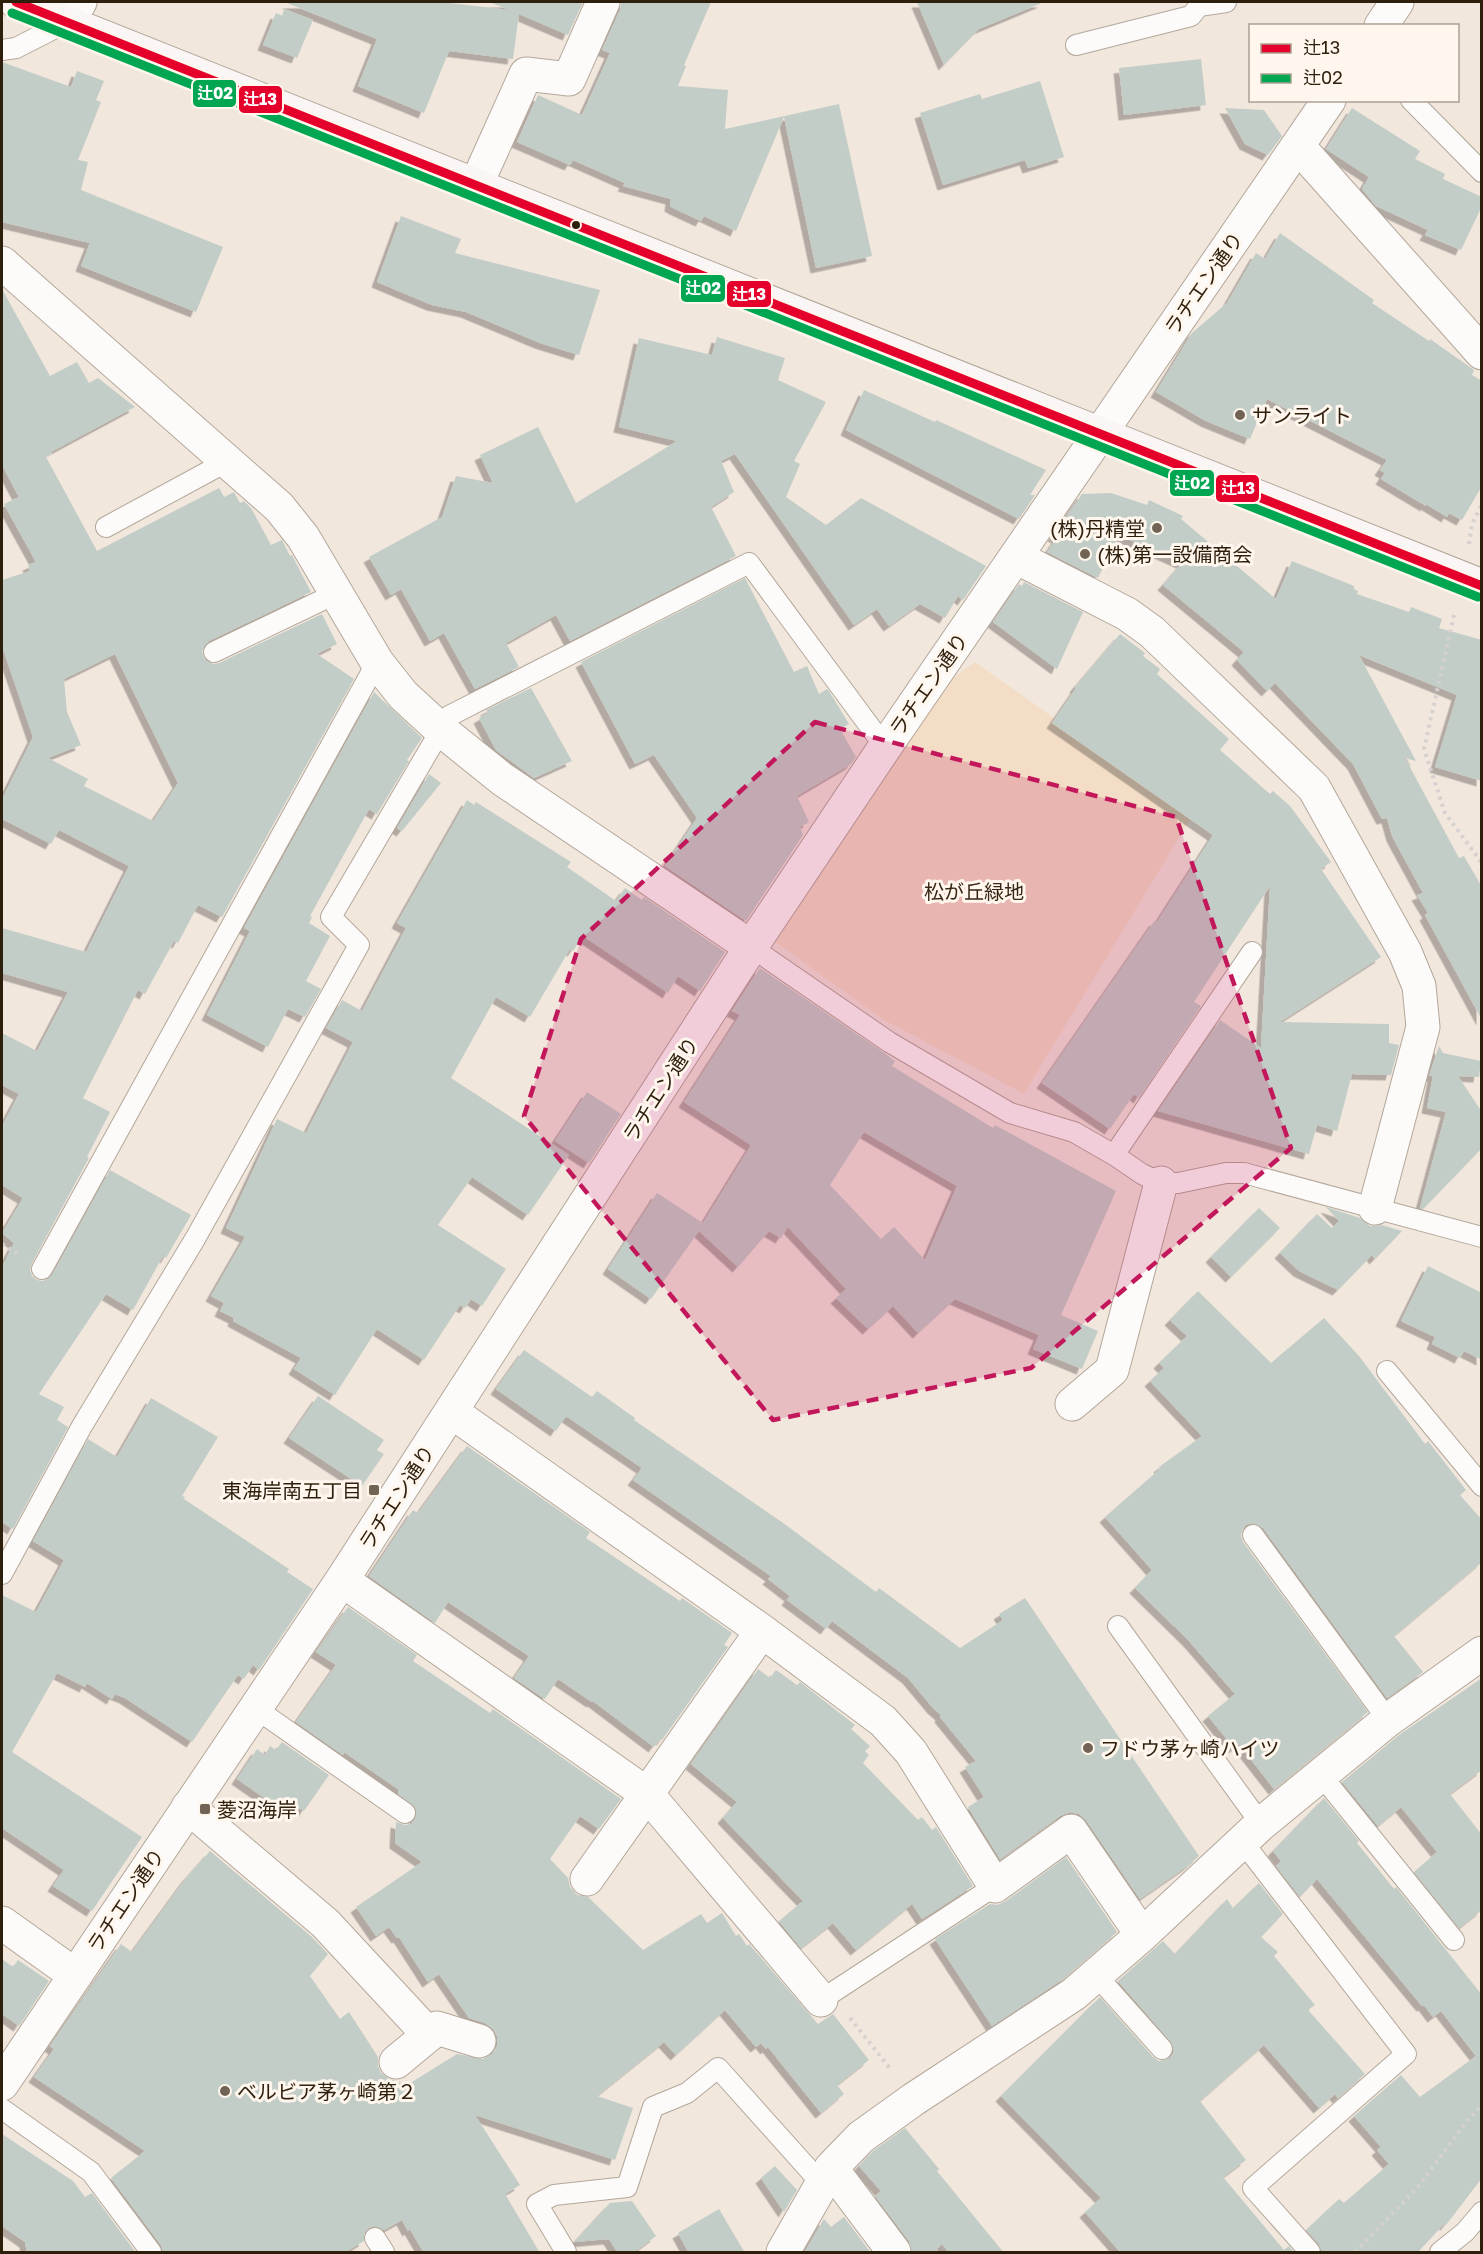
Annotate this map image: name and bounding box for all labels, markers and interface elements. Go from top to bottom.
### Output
legend [1249,24,1459,102]
text: 辻13 [1303,36,1340,58]
text: 辻02 [1303,66,1343,88]
line badge: 辻02 [192,79,237,108]
text: 辻02 [197,83,233,103]
line badge: 辻13 [238,85,283,114]
text: 辻13 [243,89,277,109]
unlabelled marker [570,219,582,231]
street label: ラチエン通り [1159,227,1247,339]
line badge: 辻02 [680,274,726,303]
text: 辻02 [685,278,721,298]
line badge: 辻13 [726,280,772,308]
text: 辻13 [732,284,766,304]
place label: サンライト [1252,403,1352,427]
marker: サンライト [1233,408,1247,422]
line badge: 辻02 [1169,469,1215,497]
text: 辻02 [1174,473,1210,493]
line badge: 辻13 [1215,474,1260,503]
text: 辻13 [1221,478,1255,498]
place label: (株)丹精堂 [1050,516,1145,540]
marker: (株)丹精堂 [1150,521,1164,535]
place label: (株)第一設備商会 [1097,542,1252,566]
marker: (株)第一設備商会 [1078,547,1092,561]
street label: ラチエン通り [884,628,972,740]
park label: 松が丘緑地 [924,879,1024,903]
street label: ラチエン通り [617,1032,703,1146]
street label: ラチエン通り [353,1440,439,1554]
place label: 東海岸南五丁目 [222,1478,362,1502]
marker: 東海岸南五丁目 [367,1483,381,1497]
place label: フドウ茅ヶ崎ハイツ [1100,1736,1280,1760]
marker: フドウ茅ヶ崎ハイツ [1081,1741,1095,1755]
place label: 菱沼海岸 [217,1797,297,1821]
marker: 菱沼海岸 [198,1802,212,1816]
street label: ラチエン通り [81,1844,169,1956]
place label: ベルビア茅ヶ崎第２ [237,2079,417,2103]
marker: ベルビア茅ヶ崎第２ [218,2084,232,2098]

